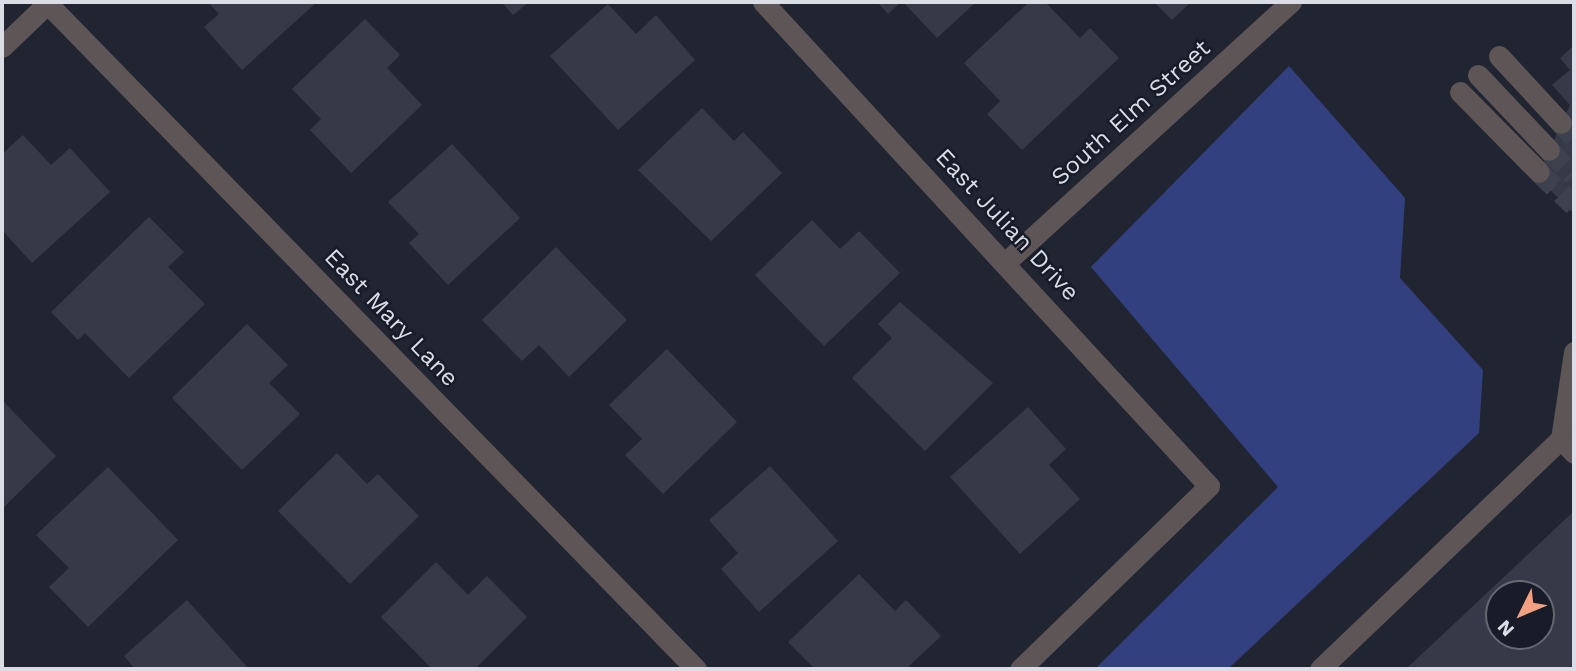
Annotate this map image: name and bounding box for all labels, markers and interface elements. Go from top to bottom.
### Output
street label: South Elm Street [1046,34,1216,192]
street label: East Julian Drive [929,143,1085,307]
street label: East Mary Lane [318,243,464,393]
north arrow [1485,580,1555,650]
text: N [1493,615,1519,641]

